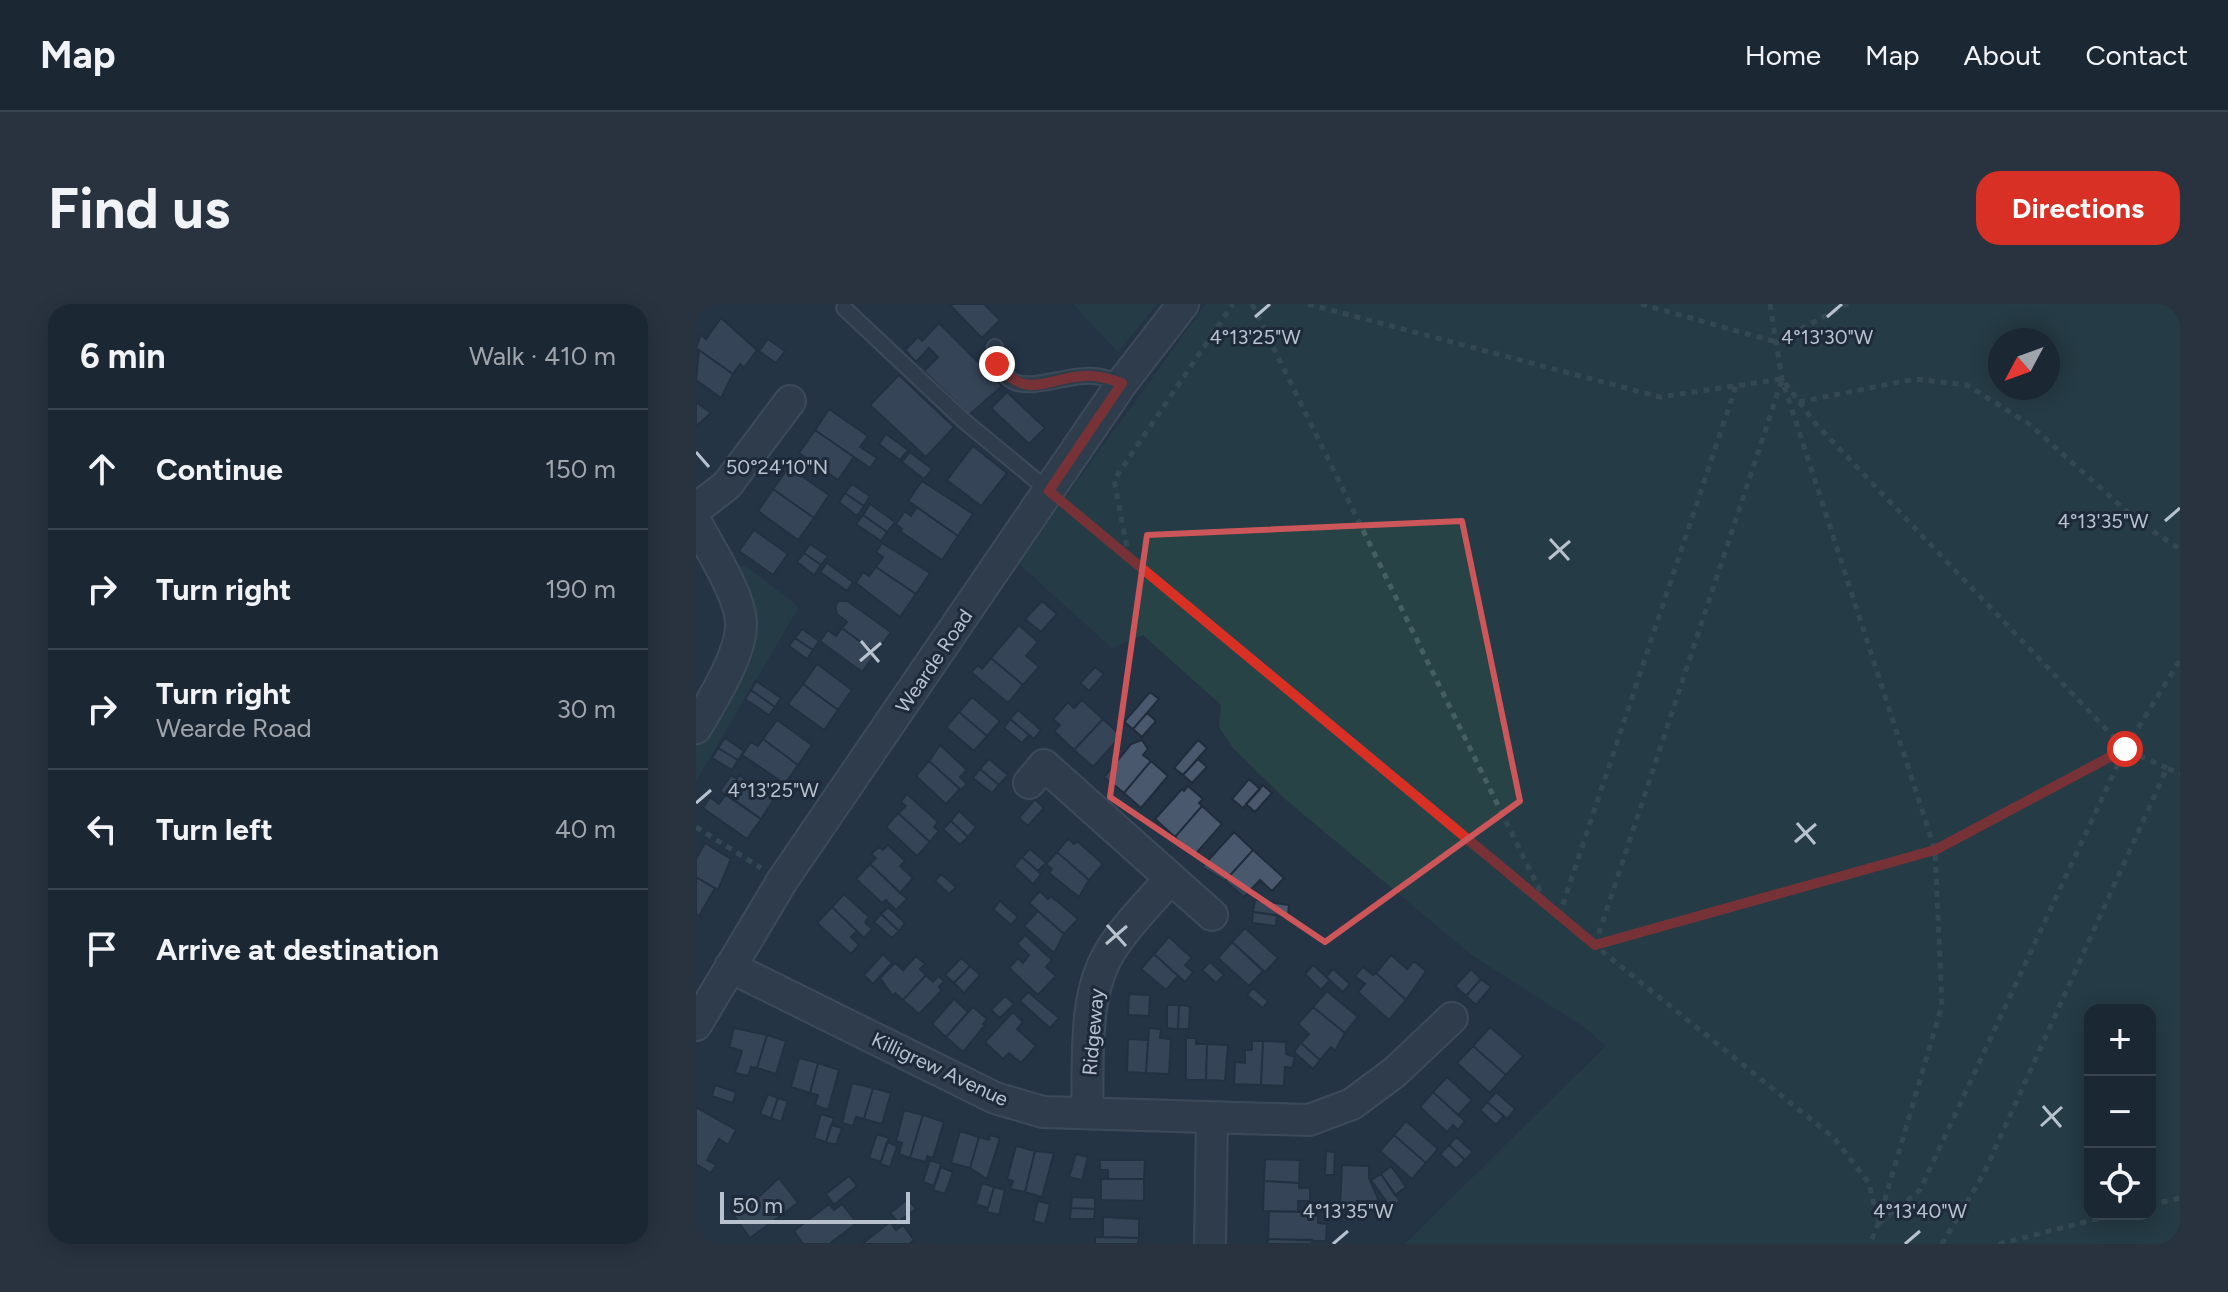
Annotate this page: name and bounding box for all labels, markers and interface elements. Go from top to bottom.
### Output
text: Map [40,32,116,78]
text: Home [1745,38,1821,72]
text: Map [1865,38,1920,72]
text: About [1964,38,2041,72]
text: Contact [2085,38,2188,72]
button: Directions [1976,171,2180,245]
text: Find us [48,175,230,242]
text: 4°13'25"W [1209,325,1301,349]
text: 4°13'30"W [1781,325,1873,349]
north arrow [1988,328,2060,400]
text: 6 min [80,336,166,377]
text: Walk · 410 m [469,340,616,372]
route end [979,346,1015,382]
icon: ahead [80,447,124,491]
text: Continue [156,451,283,488]
text: 150 m [545,453,616,485]
text: 50°24'10"N [726,455,828,479]
text: 4°13'35"W [2058,509,2148,533]
icon: right [80,567,124,611]
text: Turn right [156,571,291,608]
text: 190 m [545,573,616,605]
street label: Wearde Road [891,605,977,717]
text: Turn right [156,675,291,712]
icon: right [80,687,124,731]
text: 30 m [557,693,616,725]
text: Wearde Road [156,712,312,744]
route start [2107,731,2143,767]
text: 4°13'25"W [727,778,819,802]
icon: left [80,807,124,851]
text: Turn left [156,811,273,848]
text: 40 m [555,813,616,845]
icon: arrive [80,927,124,971]
text: Arrive at destination [156,931,439,968]
street label: Ridgeway [1077,987,1109,1077]
map controls [2084,1004,2156,1220]
button: + [2084,1004,2156,1076]
street label: Killigrew Avenue [868,1027,1012,1111]
button: − [2084,1076,2156,1148]
button: locate [2084,1148,2156,1220]
scale bar [720,1188,910,1224]
text: 50 m [732,1192,783,1219]
text: 4°13'35"W [1303,1199,1393,1223]
text: 4°13'40"W [1873,1199,1967,1223]

